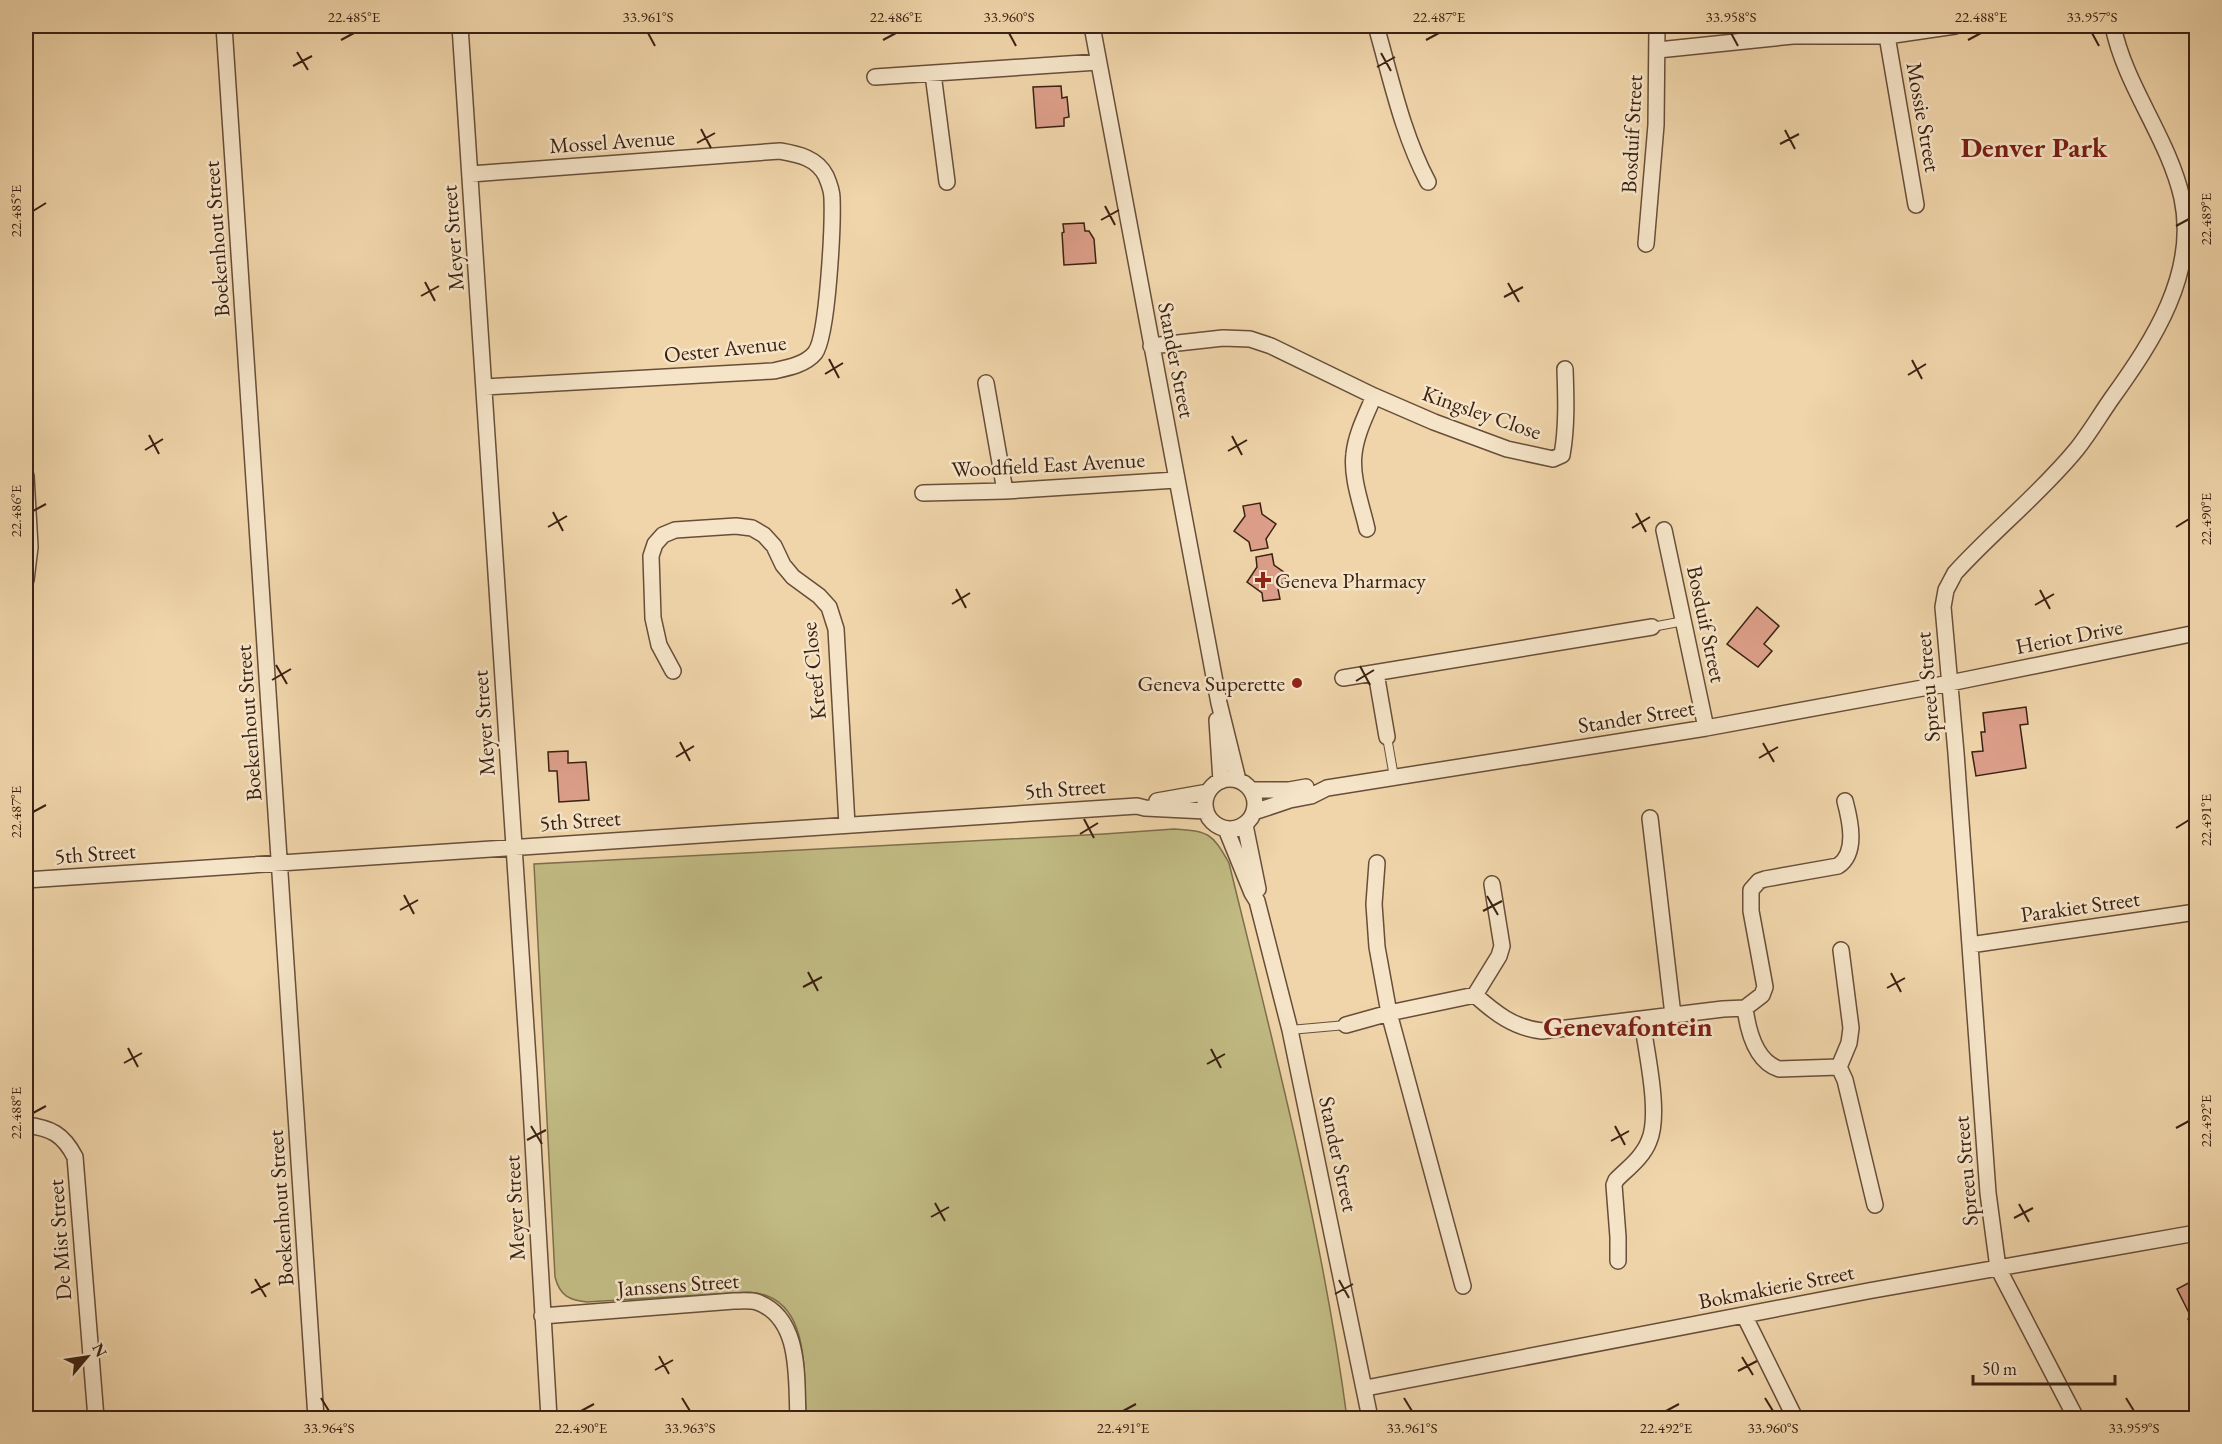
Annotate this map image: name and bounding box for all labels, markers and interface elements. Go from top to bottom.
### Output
text: 22.485°E [328,7,381,26]
text: 33.961°S [623,7,673,26]
text: 22.486°E [870,7,923,26]
text: 33.960°S [984,7,1034,26]
text: 22.487°E [1413,7,1466,26]
text: 33.958°S [1706,7,1756,26]
text: 22.488°E [1955,7,2008,26]
text: 33.957°S [2067,7,2117,26]
street label: Mossie Street [1900,60,1947,174]
street label: Bosduif Street [1614,74,1649,194]
street label: Mossel Avenue [548,123,676,160]
district label: Denver Park [1961,129,2108,165]
street label: Boekenhout Street [197,160,236,318]
text: 22.485°E [6,184,25,237]
street label: Meyer Street [434,184,471,292]
text: 22.489°E [2196,192,2215,245]
street label: Stander Street [1151,300,1202,421]
street label: Oester Avenue [662,328,788,369]
street label: Kingsley Close [1418,379,1546,447]
street label: Woodfield East Avenue [950,445,1146,484]
text: 22.486°E [6,484,25,537]
text: 22.490°E [2196,492,2215,545]
street label: Bosduif Street [1680,563,1733,685]
place label: Geneva Pharmacy [1275,566,1426,595]
marker: Geneva Pharmacy [1256,573,1270,587]
street label: Heriot Drive [2013,612,2125,661]
street label: Kreef Close [794,620,833,721]
street label: Spreeu Street [1908,631,1947,743]
street label: Boekenhout Street [229,644,268,802]
street label: Meyer Street [465,669,502,777]
place label: Geneva Superette [1138,669,1285,698]
marker: Geneva Superette [1290,676,1304,690]
street label: Stander Street [1576,693,1696,740]
street label: 5th Street [1023,771,1107,806]
text: 22.487°E [6,785,25,838]
text: 22.491°E [2196,793,2215,846]
street label: 5th Street [538,803,622,838]
street label: 5th Street [53,836,137,871]
street label: Parakiet Street [2019,884,2142,929]
district label: Genevafontein [1543,1008,1713,1044]
text: 22.488°E [6,1086,25,1139]
street label: Stander Street [1312,1094,1365,1215]
text: 22.492°E [2196,1094,2215,1147]
street label: Spreeu Street [1946,1115,1985,1227]
street label: Boekenhout Street [261,1129,300,1287]
street label: Meyer Street [497,1154,532,1262]
street label: De Mist Street [41,1178,78,1302]
street label: Bokmakierie Street [1696,1257,1857,1316]
street label: Janssens Street [614,1266,740,1303]
north arrow [57,1327,117,1387]
text: N [87,1339,112,1361]
scale bar [1973,1348,2116,1386]
text: 50 m [1982,1357,2017,1380]
text: 33.964°S [304,1418,354,1437]
text: 22.490°E [555,1418,608,1437]
text: 33.963°S [665,1418,715,1437]
text: 22.491°E [1097,1418,1150,1437]
text: 33.961°S [1387,1418,1437,1437]
text: 22.492°E [1640,1418,1693,1437]
text: 33.960°S [1748,1418,1798,1437]
text: 33.959°S [2109,1418,2159,1437]

